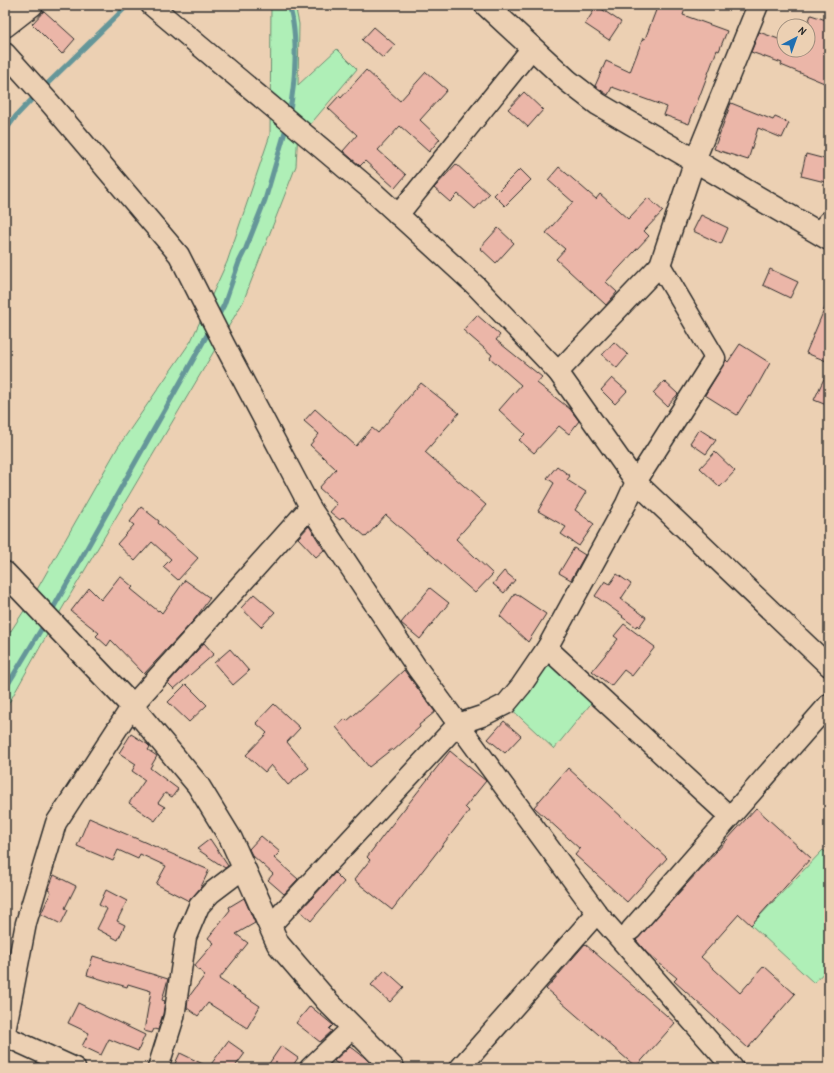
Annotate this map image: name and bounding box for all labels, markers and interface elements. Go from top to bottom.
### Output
north arrow [776,18,816,58]
text: N [796,23,809,38]

